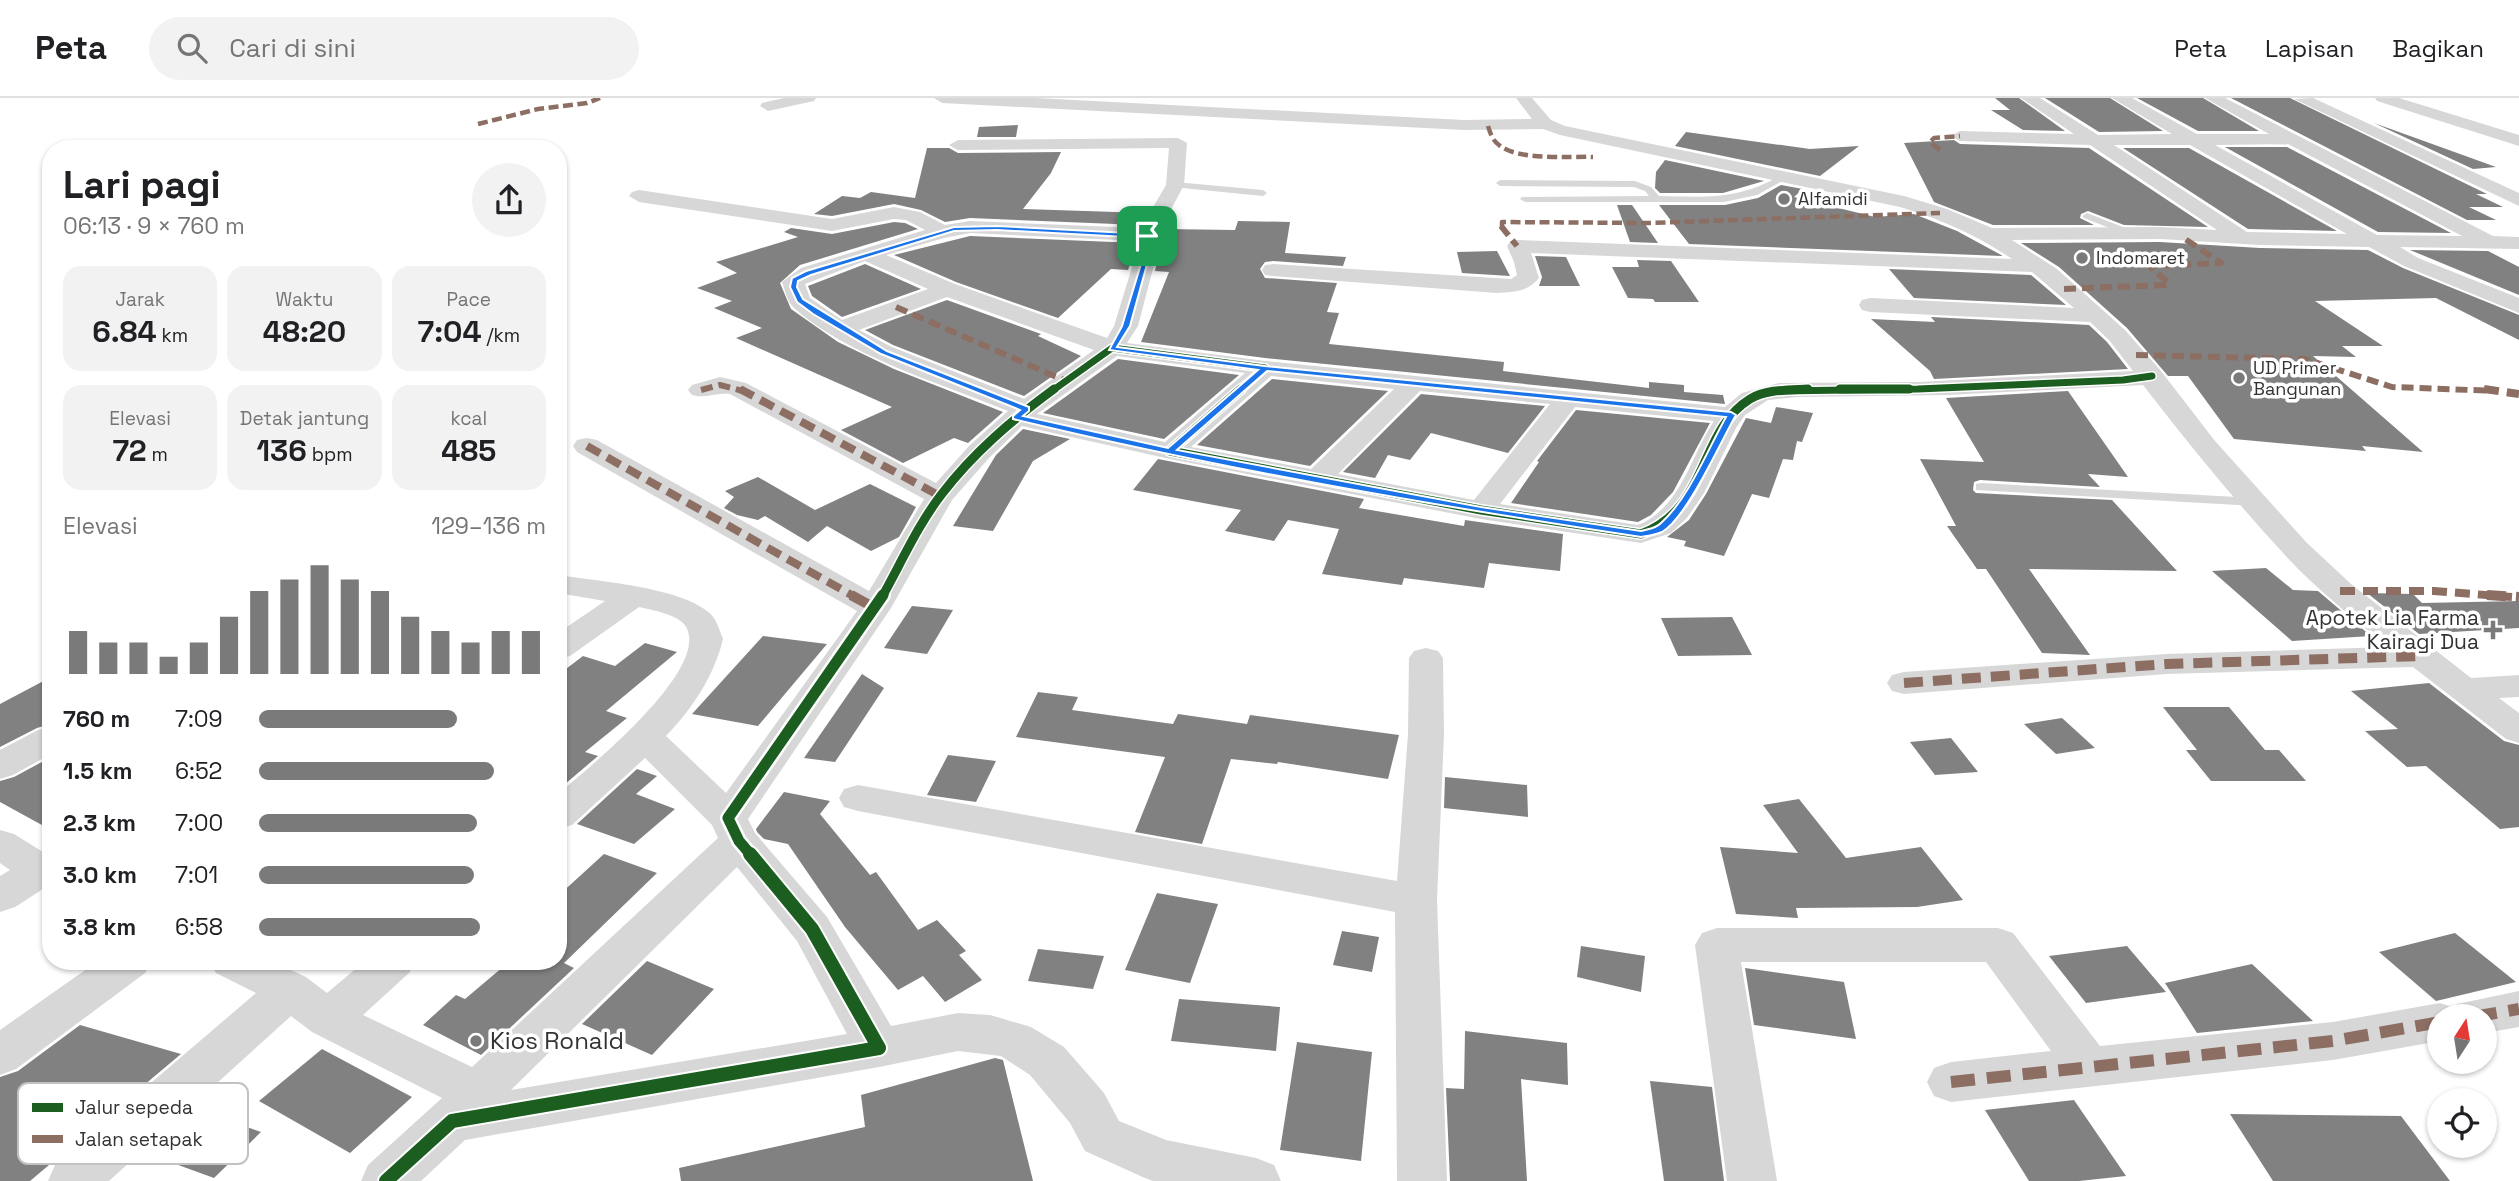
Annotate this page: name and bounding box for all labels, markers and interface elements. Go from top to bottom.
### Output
search box [149,17,639,80]
text: Peta [35,27,107,69]
icon: search [173,29,211,67]
text: Cari di sini [229,31,356,65]
text: Peta [2174,33,2227,64]
text: Lapisan [2265,33,2354,64]
text: Bagikan [2392,33,2484,64]
text: Lari pagi [63,161,221,209]
button: share [472,163,546,237]
place label: Alfamidi [1798,187,1868,210]
marker: Alfamidi [1776,191,1792,207]
pin [1117,206,1177,266]
text: 06:13 · 9 × 760 m [63,211,245,241]
icon: arrive [1128,217,1166,255]
place label: Indomaret [2096,246,2185,269]
marker: Indomaret [2074,250,2090,266]
text: Jarak [115,287,165,312]
text: Waktu [276,287,333,312]
text: Pace [447,287,491,312]
text: 6.84 [92,312,157,351]
text: 48:20 [263,312,346,351]
text: 7:04 [418,312,482,351]
text: km [157,323,188,348]
text: /km [482,323,520,348]
place label: UD Primer Bangunan [2253,356,2341,400]
marker: UD Primer Bangunan [2231,370,2247,386]
text: Elevasi [109,406,171,431]
text: Detak jantung [240,406,369,431]
text: kcal [450,406,487,431]
text: 72 [112,431,147,470]
text: 136 [256,431,307,470]
text: 485 [441,431,496,470]
text: m [147,442,168,467]
text: bpm [307,442,353,467]
text: Elevasi [63,511,138,541]
text: 129–136 m [431,511,546,541]
place label: Apotek Lia Farma Kairagi Dua [2306,604,2479,655]
marker: Apotek Lia Farma Kairagi Dua [2485,622,2501,638]
text: 760 m [63,704,130,734]
text: 7:09 [175,704,223,734]
text: 1.5 km [63,756,133,786]
text: 6:52 [175,756,222,786]
text: 2.3 km [63,808,136,838]
text: 7:00 [175,808,223,838]
text: 3.0 km [63,860,137,890]
text: 7:01 [175,860,218,890]
text: 3.8 km [63,912,136,942]
text: 6:58 [175,912,223,942]
north arrow [2427,1004,2497,1074]
map controls [2427,1004,2497,1158]
place label: Kios Ronald [490,1025,624,1056]
marker: Kios Ronald [468,1033,484,1049]
legend [18,1083,248,1164]
button: locate [2427,1088,2497,1158]
text: Jalur sepeda [75,1095,193,1120]
text: Jalan setapak [75,1127,203,1152]

